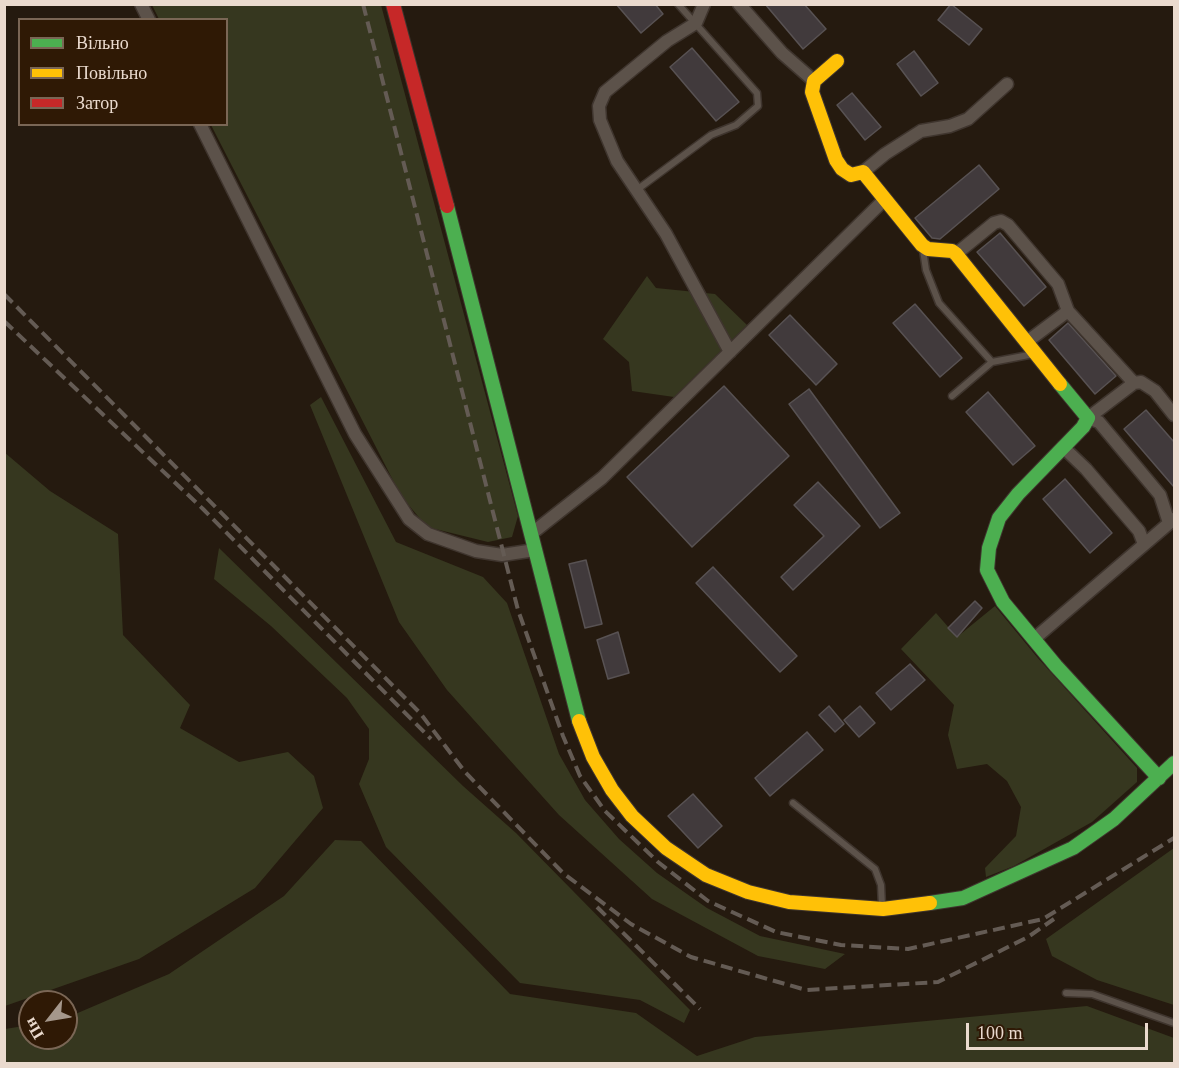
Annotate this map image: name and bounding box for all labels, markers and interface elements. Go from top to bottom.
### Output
legend [18,18,228,126]
text: Вільно [76,33,129,53]
text: Повільно [76,63,147,83]
text: Затор [76,93,118,113]
north arrow [18,990,78,1050]
scale bar [969,1011,1150,1049]
text: Пн [21,1015,47,1042]
text: 100 m [977,1023,1023,1043]

